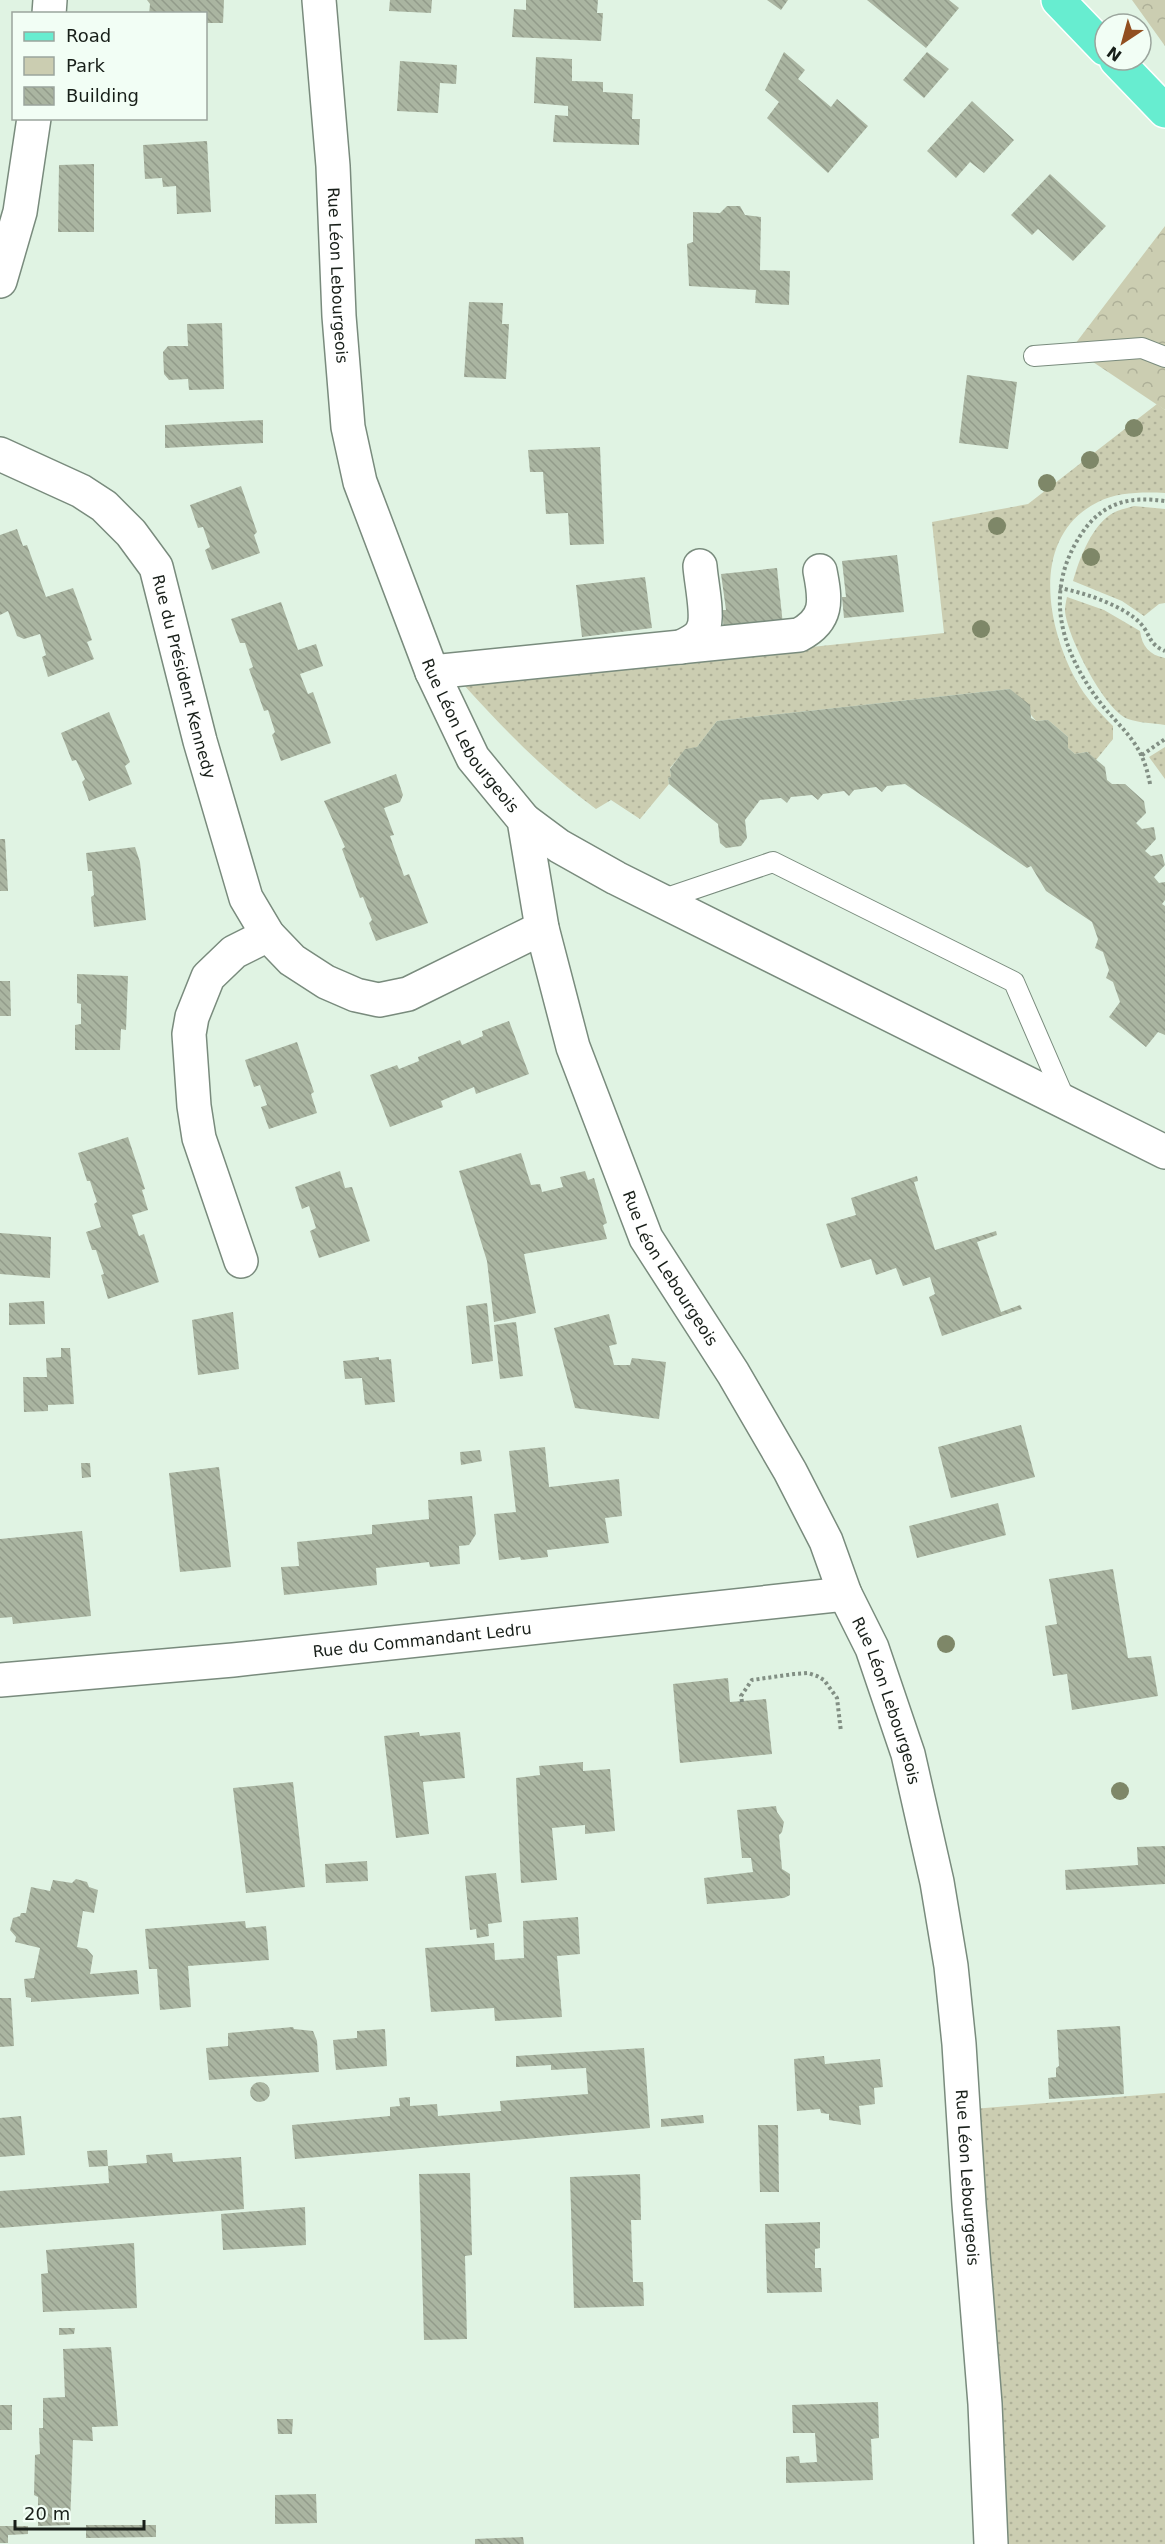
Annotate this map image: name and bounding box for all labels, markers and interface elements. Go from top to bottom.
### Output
legend [12,12,207,120]
north arrow [1093,12,1153,72]
text: Road [66,25,111,46]
text: N [1103,42,1125,65]
text: Park [66,55,105,76]
text: Building [66,85,139,106]
street label: Rue Léon Lebourgeois [324,187,352,364]
street label: Rue du Président Kennedy [148,573,219,781]
street label: Rue Léon Lebourgeois [418,656,523,816]
street label: Rue Léon Lebourgeois [619,1188,722,1349]
street label: Rue Léon Lebourgeois [848,1614,924,1786]
street label: Rue du Commandant Ledru [312,1619,532,1661]
street label: Rue Léon Lebourgeois [952,2089,983,2266]
scale bar [15,2493,144,2531]
text: 20 m [24,2503,70,2524]

